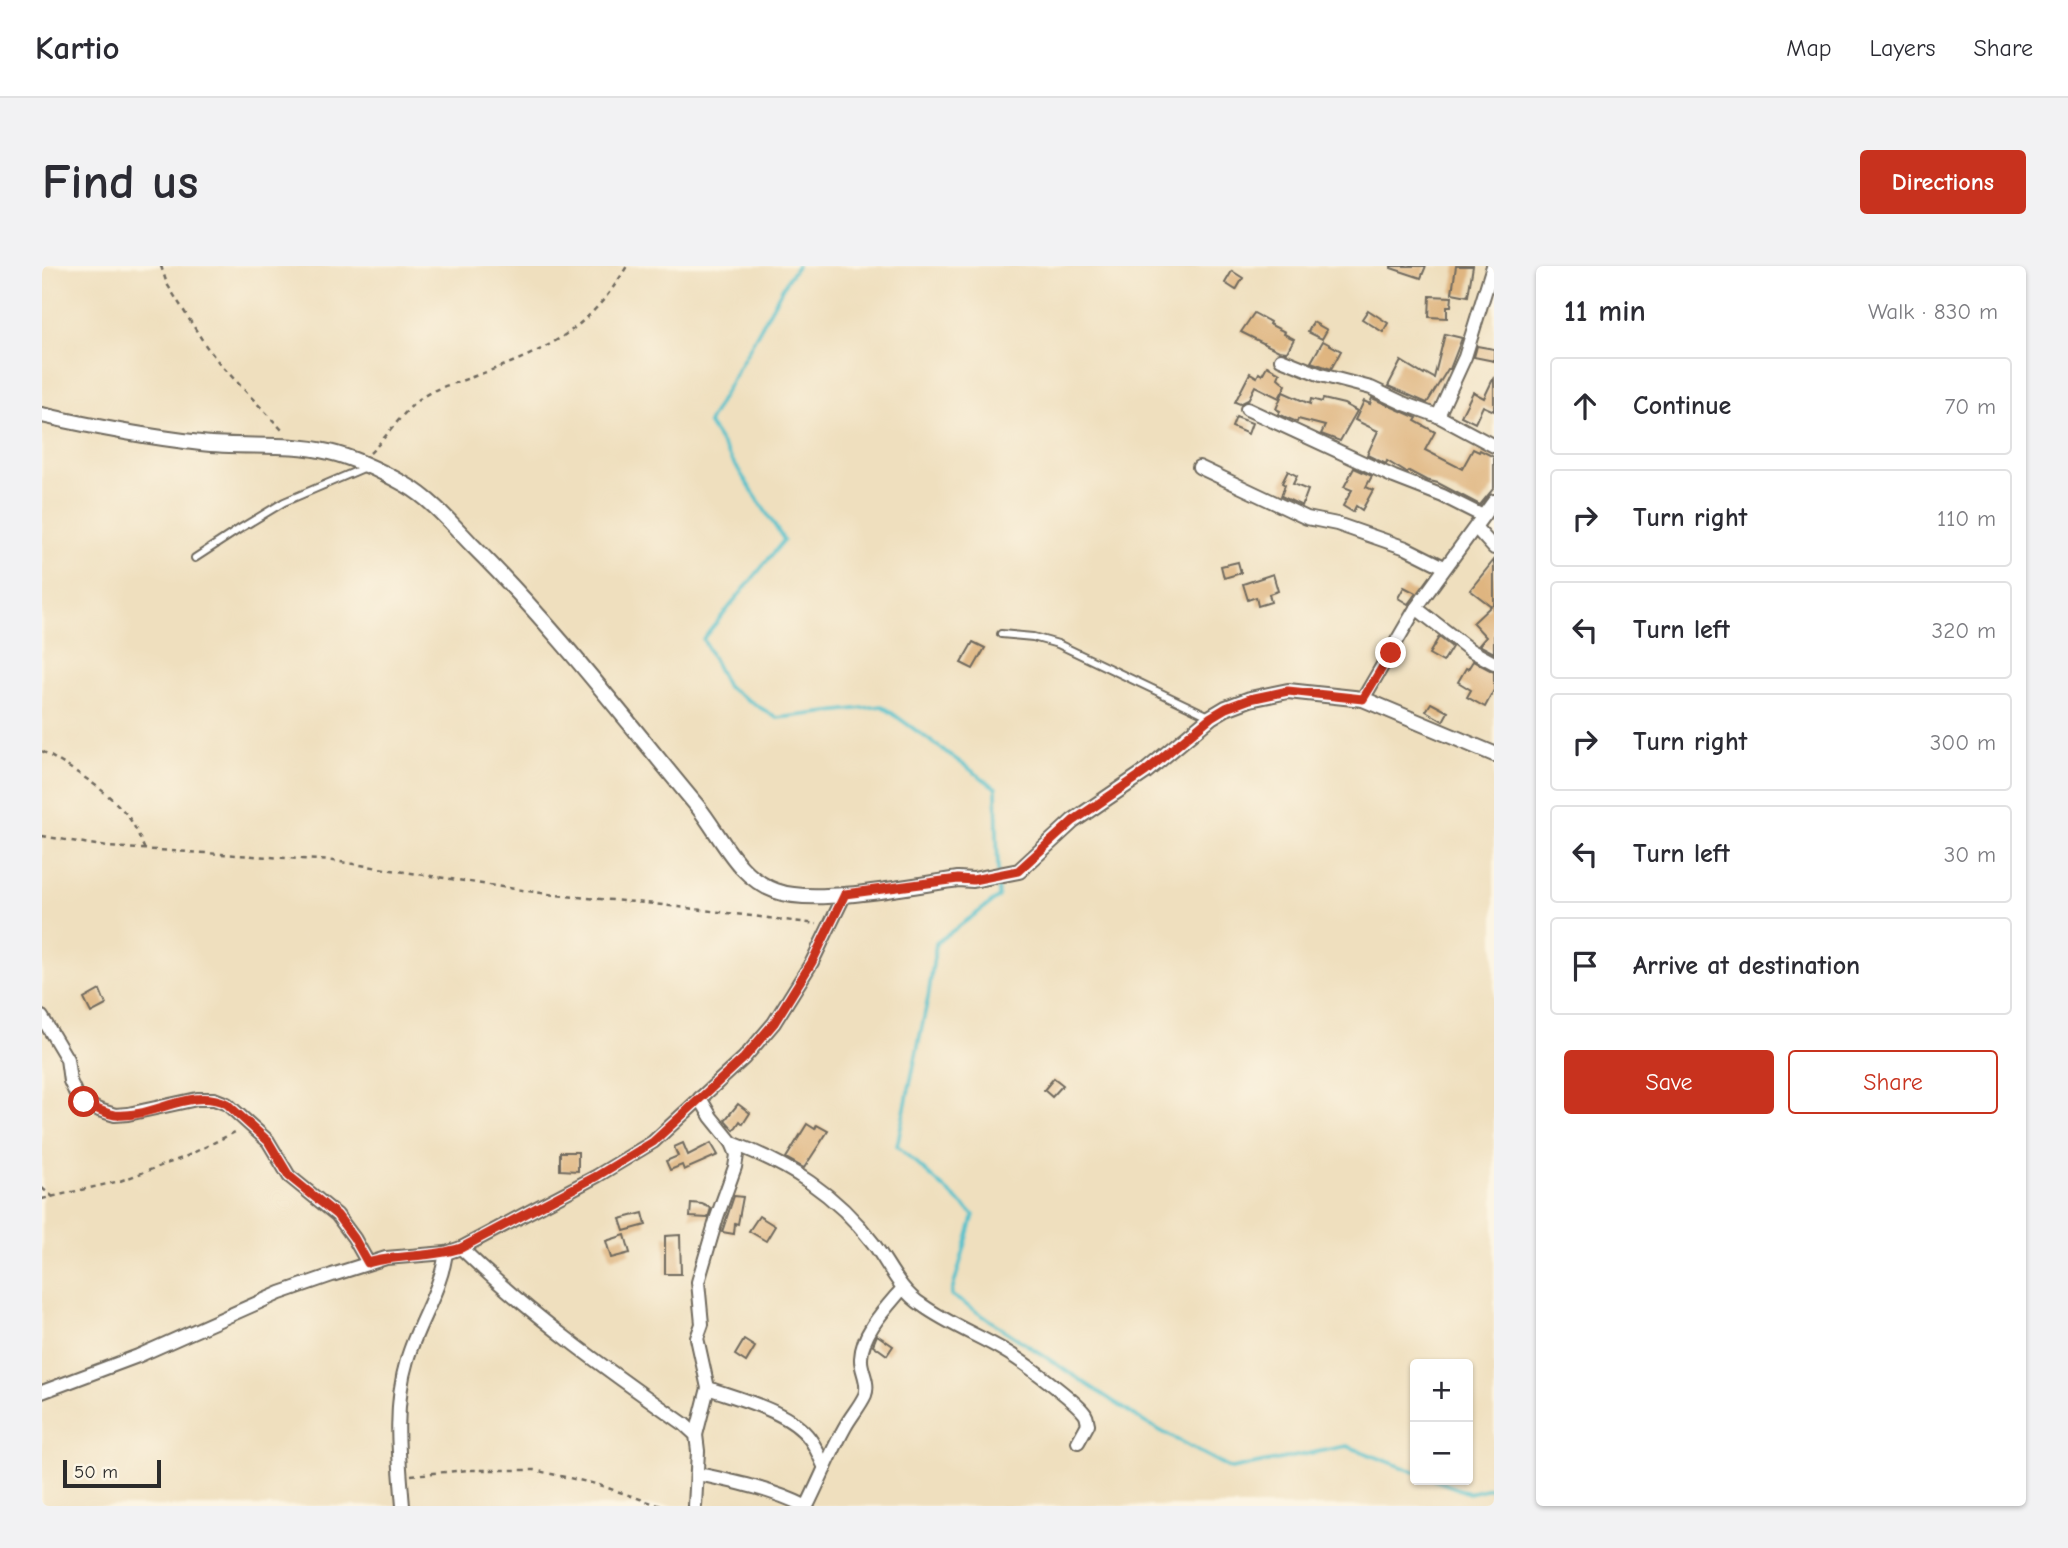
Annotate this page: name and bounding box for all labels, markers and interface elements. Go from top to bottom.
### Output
text: Kartio [35,29,120,67]
text: Map [1786,34,1832,62]
text: Layers [1870,34,1935,62]
text: Share [1973,34,2033,62]
button: Directions [1860,150,2026,214]
text: Find us [42,154,198,210]
text: 11 min [1564,294,1646,329]
text: Walk · 830 m [1868,298,1998,325]
icon: ahead [1566,387,1604,425]
text: Continue [1633,391,1731,421]
text: 70 m [1944,393,1996,420]
icon: right [1566,499,1604,537]
text: Turn right [1633,503,1747,533]
text: 110 m [1937,505,1996,532]
icon: left [1566,611,1604,649]
text: Turn left [1633,615,1730,645]
text: 320 m [1932,617,1996,644]
route end [1375,637,1406,668]
icon: right [1566,723,1604,761]
text: Turn right [1633,727,1747,757]
text: 300 m [1930,729,1996,756]
icon: left [1566,835,1604,873]
text: Turn left [1633,839,1730,869]
text: 30 m [1944,841,1996,868]
icon: arrive [1566,947,1604,985]
text: Arrive at destination [1633,951,1860,981]
button: Save [1564,1050,1774,1114]
button: Share [1788,1050,1998,1114]
route start [68,1086,99,1117]
map controls [1410,1359,1473,1485]
button: + [1410,1359,1473,1422]
button: − [1410,1422,1473,1485]
scale bar [63,1457,161,1489]
text: 50 m [74,1461,118,1483]

